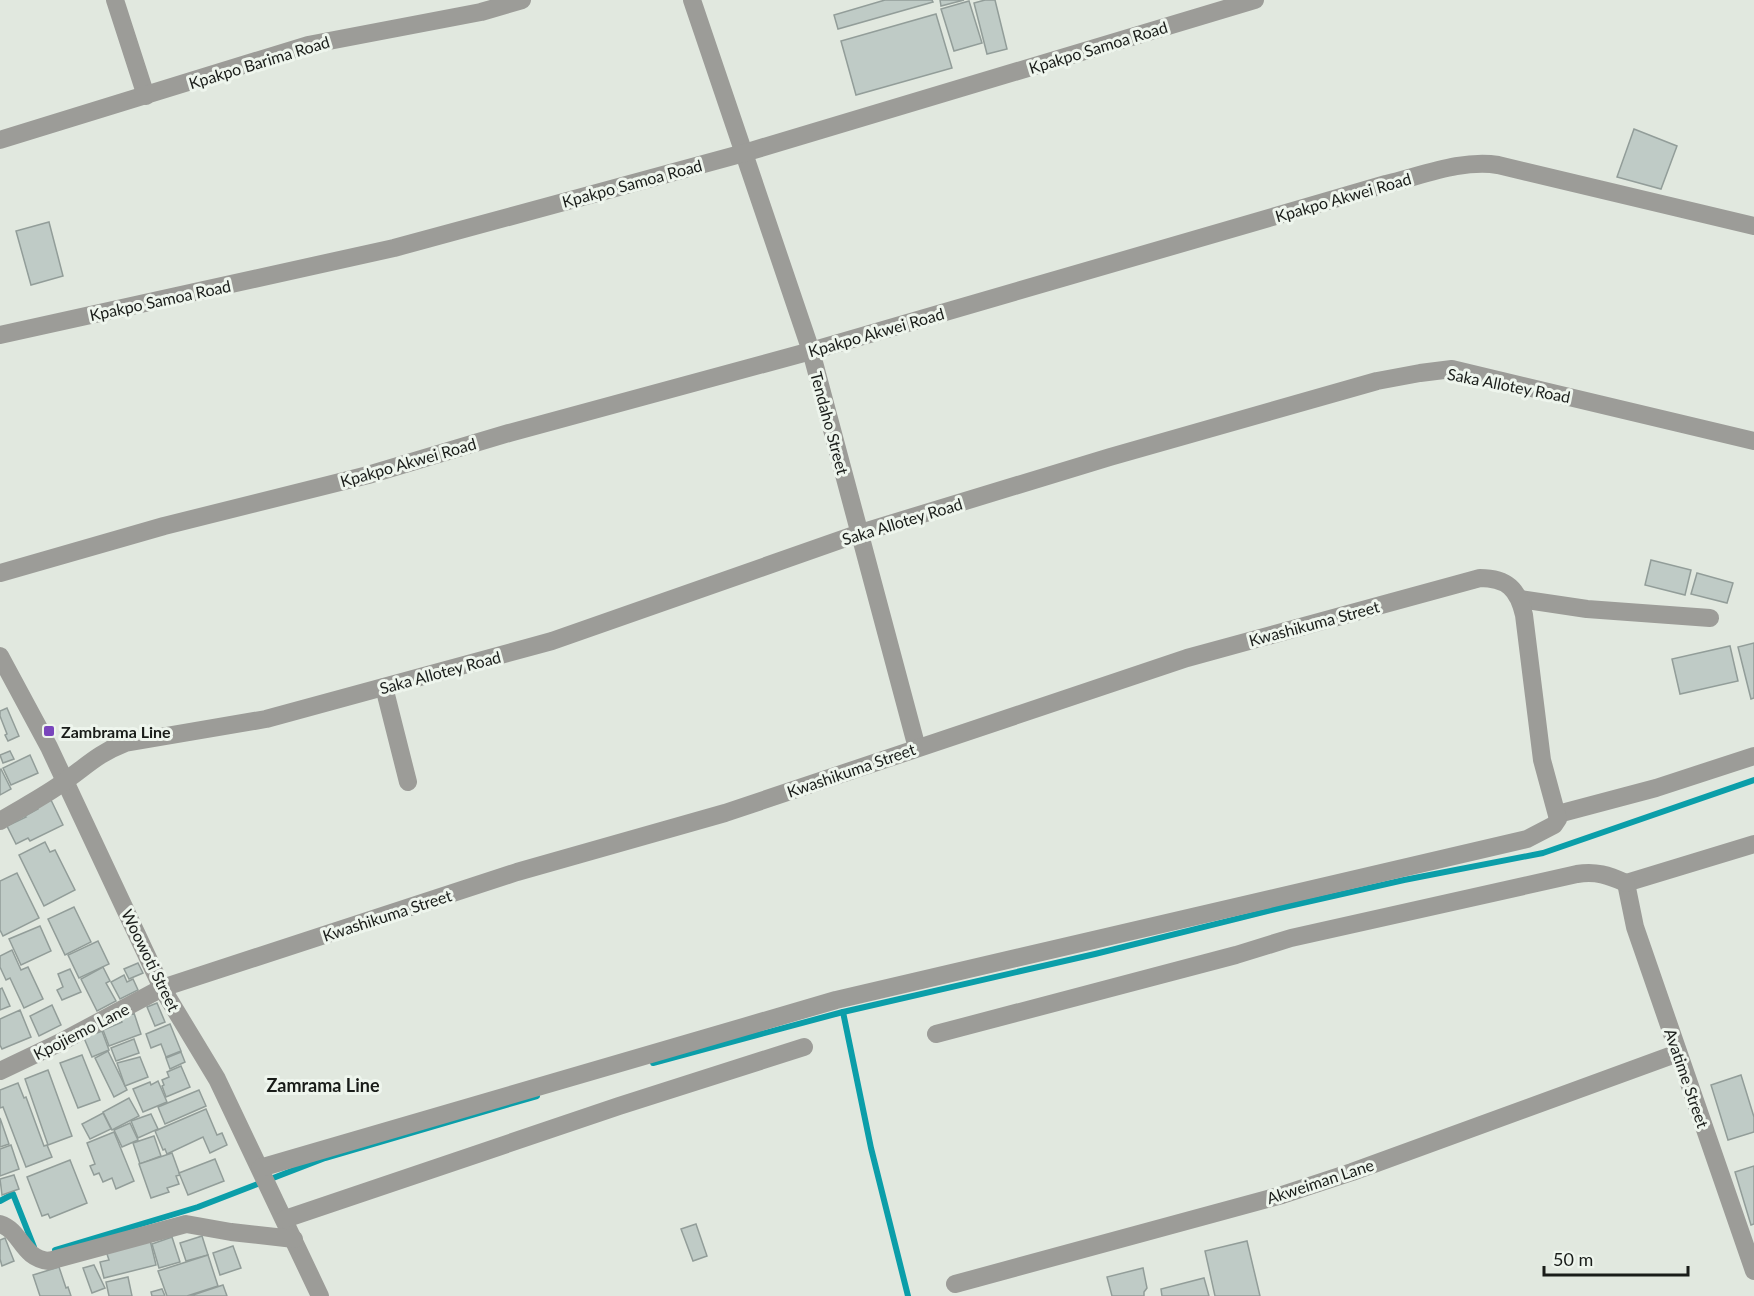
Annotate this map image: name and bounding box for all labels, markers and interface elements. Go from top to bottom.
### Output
street label: Kpakpo Samoa Road [1026,17,1170,77]
street label: Kpakpo Barima Road [186,32,332,92]
street label: Kpakpo Samoa Road [560,155,704,211]
street label: Kpakpo Akwei Road [1273,169,1413,225]
street label: Kpakpo Samoa Road [88,276,232,324]
street label: Kpakpo Akwei Road [806,304,946,360]
street label: Saka Allotey Road [1446,364,1572,406]
street label: Tendaho Street [807,369,853,477]
street label: Kpakpo Akwei Road [338,434,478,490]
street label: Saka Allotey Road [840,494,964,548]
street label: Kwashikuma Street [1247,596,1382,650]
street label: Saka Allotey Road [377,647,503,697]
place label: Zambrama Line [61,722,171,741]
marker: Zambrama Line [42,724,56,738]
street label: Kwashikuma Street [784,739,918,801]
street label: Kwashikuma Street [320,885,454,945]
street label: Woowoti Street [118,906,184,1014]
street label: Kpojiemo Lane [30,999,132,1063]
street label: Avatime Street [1661,1026,1713,1130]
district label: Zamrama Line [266,1074,380,1096]
street label: Akweiman Lane [1264,1155,1376,1207]
scale bar [1544,1239,1688,1277]
text: 50 m [1553,1248,1593,1270]

